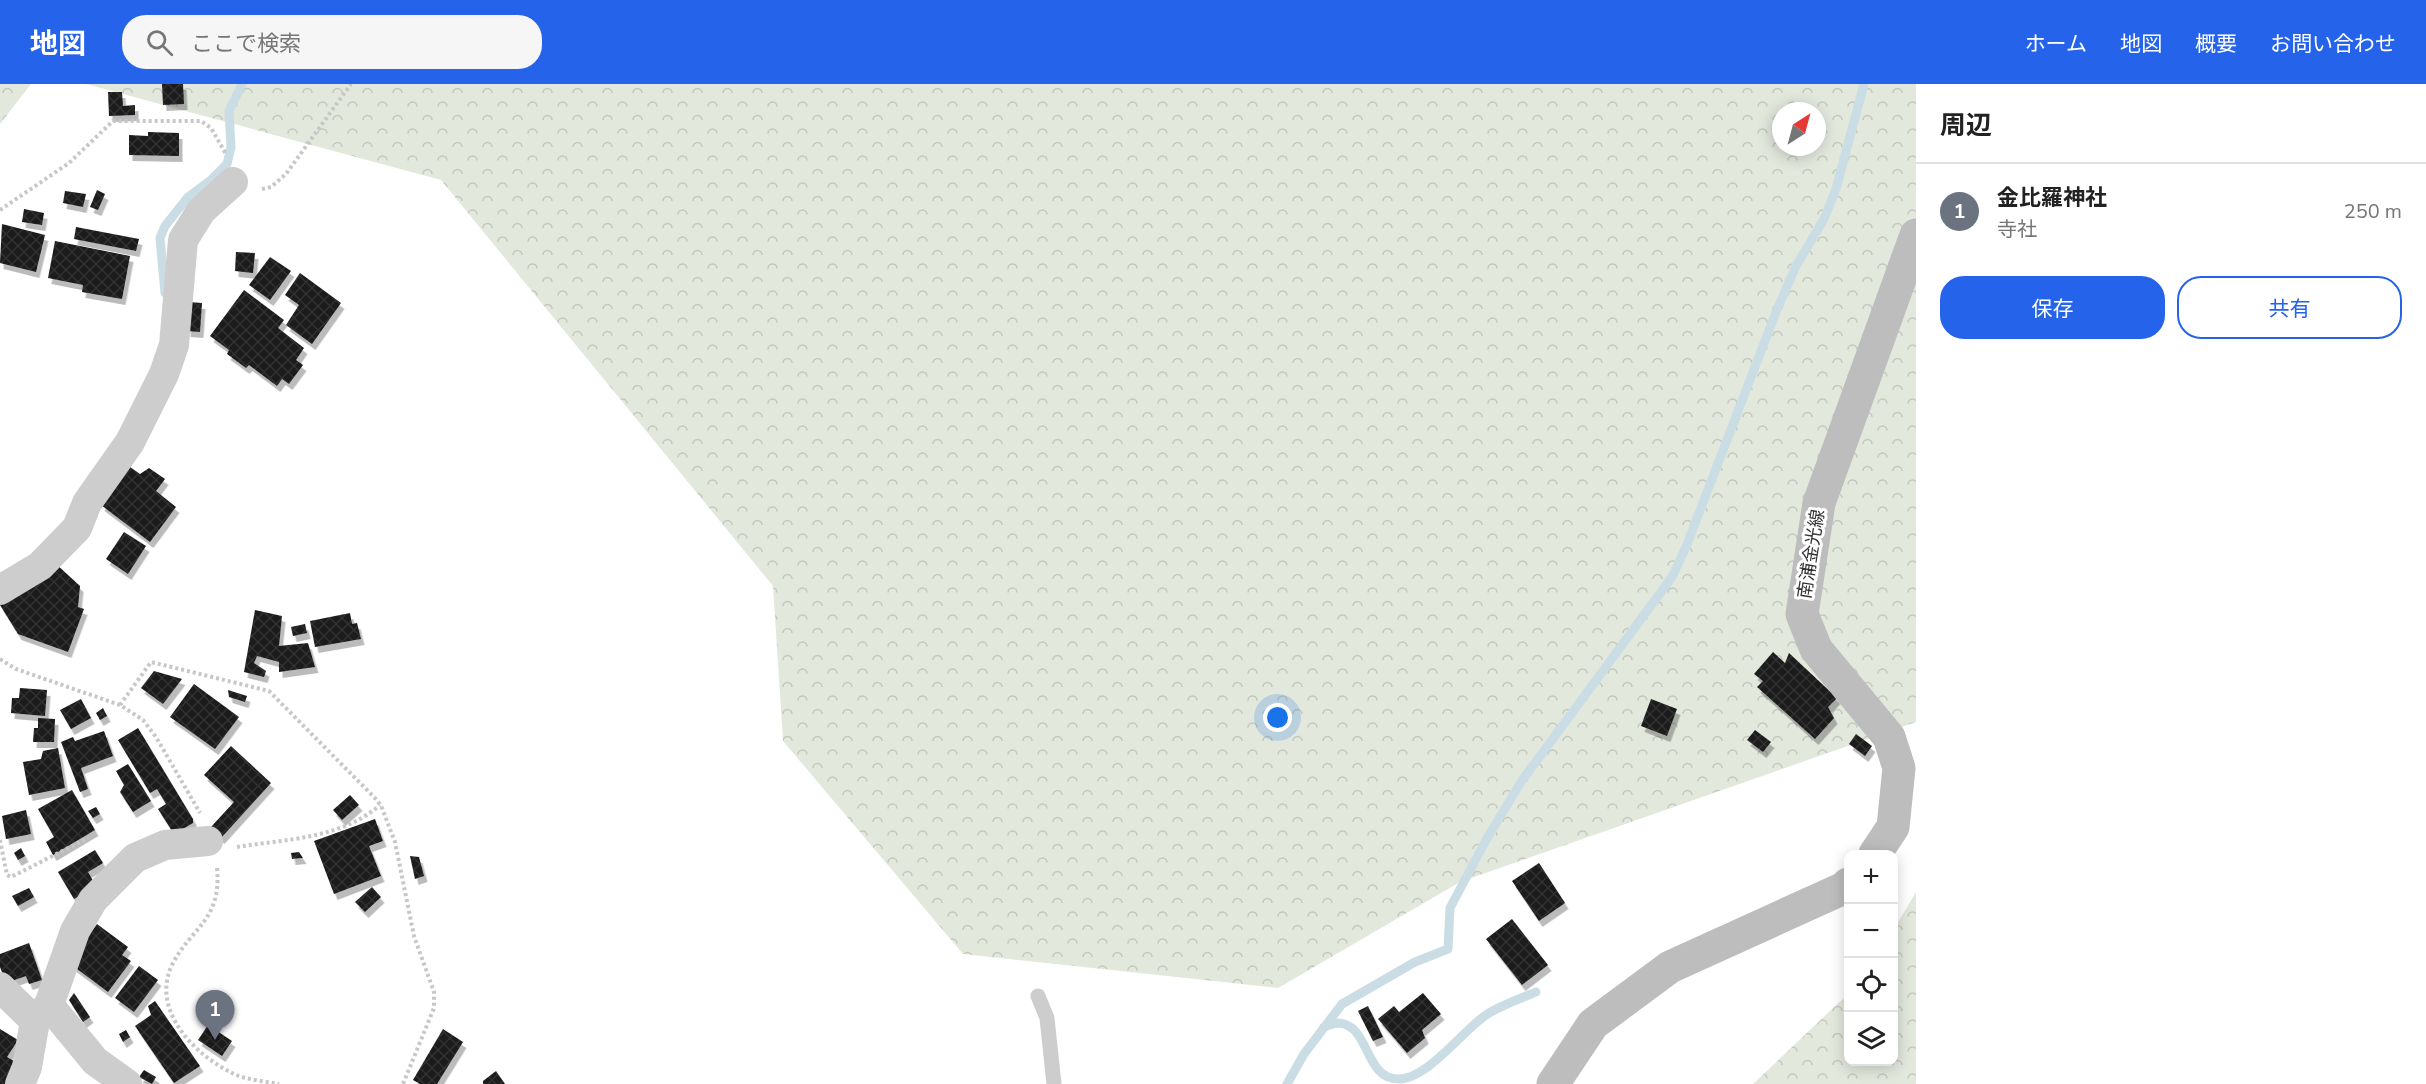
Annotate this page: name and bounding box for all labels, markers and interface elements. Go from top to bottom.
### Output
search box [122,15,542,69]
text: 地図 [30,25,86,63]
icon: search [143,26,176,59]
text: ここで検索 [191,29,301,59]
text: ホーム [2025,30,2087,58]
text: 地図 [2120,30,2162,58]
text: 概要 [2195,30,2237,58]
text: お問い合わせ [2270,30,2396,58]
north arrow [1772,102,1826,156]
text: 周辺 [1940,108,1992,143]
text: 金比羅神社 [1997,183,2107,213]
text: 1 [1954,198,1966,225]
text: 250 m [2344,198,2402,225]
text: 寺社 [1997,216,2037,243]
button: 保存 [1940,276,2165,339]
button: 共有 [2177,276,2402,339]
street label: 南浦金光線 [1792,508,1830,600]
your location [1263,703,1292,732]
map controls [1844,850,1898,1066]
button: + [1844,850,1898,904]
button: − [1844,904,1898,958]
button: locate [1844,958,1898,1012]
pin: 1 [196,990,234,1040]
button: layers [1844,1012,1898,1066]

